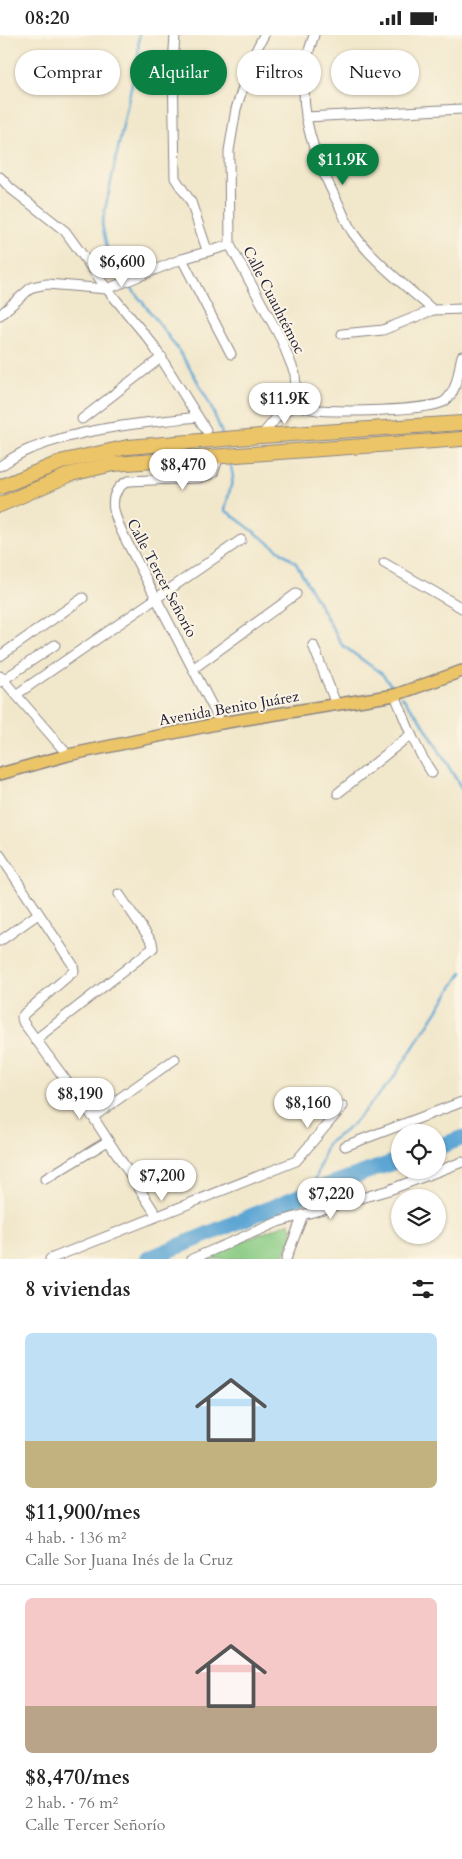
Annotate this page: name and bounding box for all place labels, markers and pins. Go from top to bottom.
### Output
pin: $11.9K [302,143,384,186]
pin: $6,600 [81,245,163,288]
pin: $11.9K [244,383,326,425]
pin: $8,470 [142,449,224,491]
pin: $8,190 [39,1077,121,1120]
pin: $8,160 [267,1087,349,1129]
pin: $7,200 [121,1159,203,1202]
pin: $7,220 [290,1177,372,1220]

